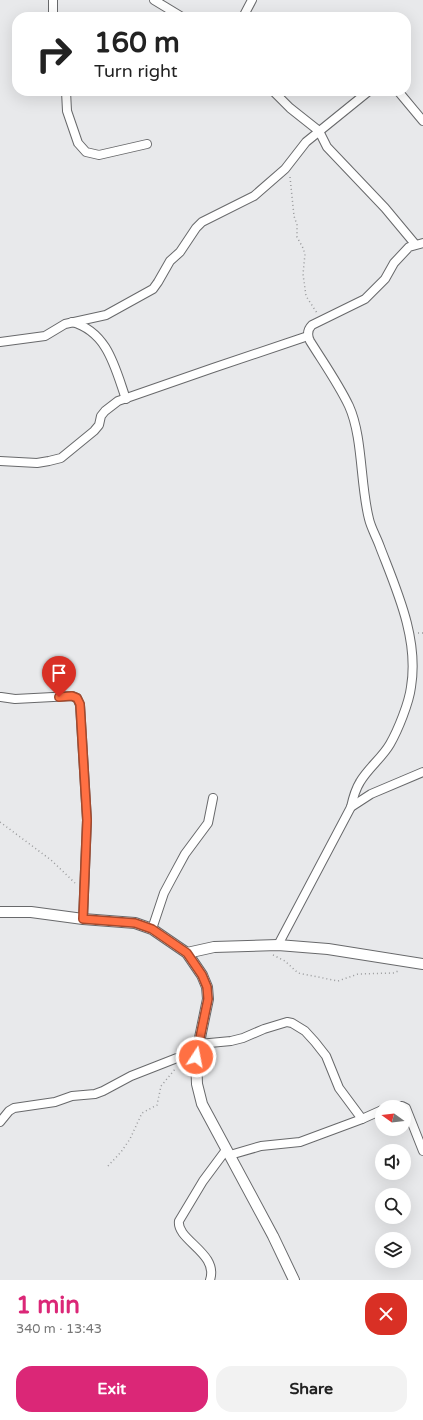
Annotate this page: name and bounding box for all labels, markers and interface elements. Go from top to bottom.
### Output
text: 160 m [94,26,180,60]
icon: right [28,28,80,80]
text: Turn right [94,60,178,82]
pin [42,656,76,697]
icon: arrive [48,662,70,684]
position arrow [175,1036,217,1078]
north arrow [375,1100,411,1136]
map controls [375,1100,411,1268]
button: sound [375,1144,411,1180]
button: search [375,1188,411,1224]
button: layers [375,1232,411,1268]
text: 1 min [16,1291,80,1320]
button: close [365,1293,407,1335]
text: 340 m · 13:43 [16,1321,102,1337]
button: Exit [16,1366,208,1412]
button: Share [216,1366,407,1412]

